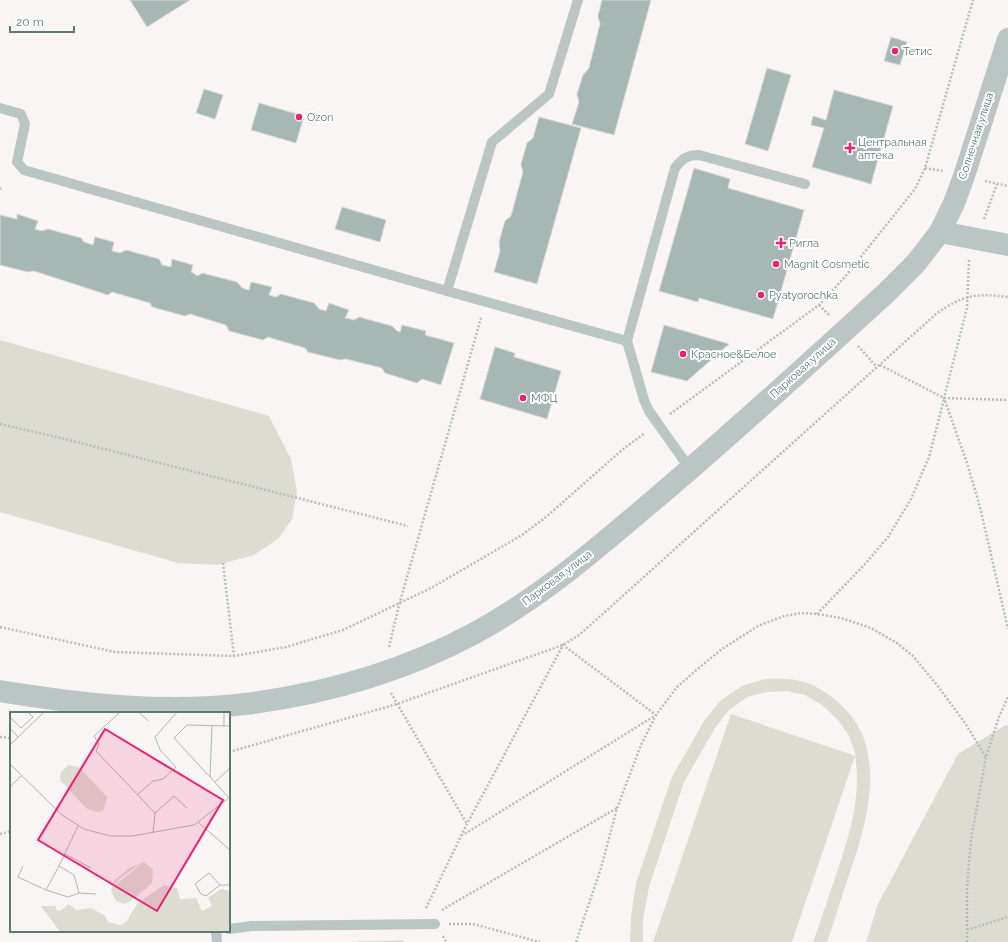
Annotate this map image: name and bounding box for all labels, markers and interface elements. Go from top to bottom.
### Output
scale bar [10,8,74,34]
text: 20 m [16,15,44,29]
place label: Тетис [903,45,933,58]
marker: Тетис [890,46,900,56]
street label: Солнечная улица [956,91,996,181]
place label: Ozon [307,111,334,124]
marker: Ozon [294,112,304,122]
place label: Центральная аптека [858,136,927,162]
marker: Центральная аптека [845,143,855,153]
place label: Ригла [789,237,819,250]
marker: Ригла [776,238,786,248]
place label: Magnit Cosmetic [784,258,870,271]
marker: Magnit Cosmetic [771,259,781,269]
place label: Pyatyorochka [769,289,838,302]
marker: Pyatyorochka [756,290,766,300]
street label: Парковая улица [768,335,838,401]
place label: Красное&Белое [691,348,777,361]
marker: Красное&Белое [678,349,688,359]
place label: МФЦ [531,392,558,405]
marker: МФЦ [518,393,528,403]
street label: Парковая улица [520,548,594,608]
inset map [10,712,230,932]

